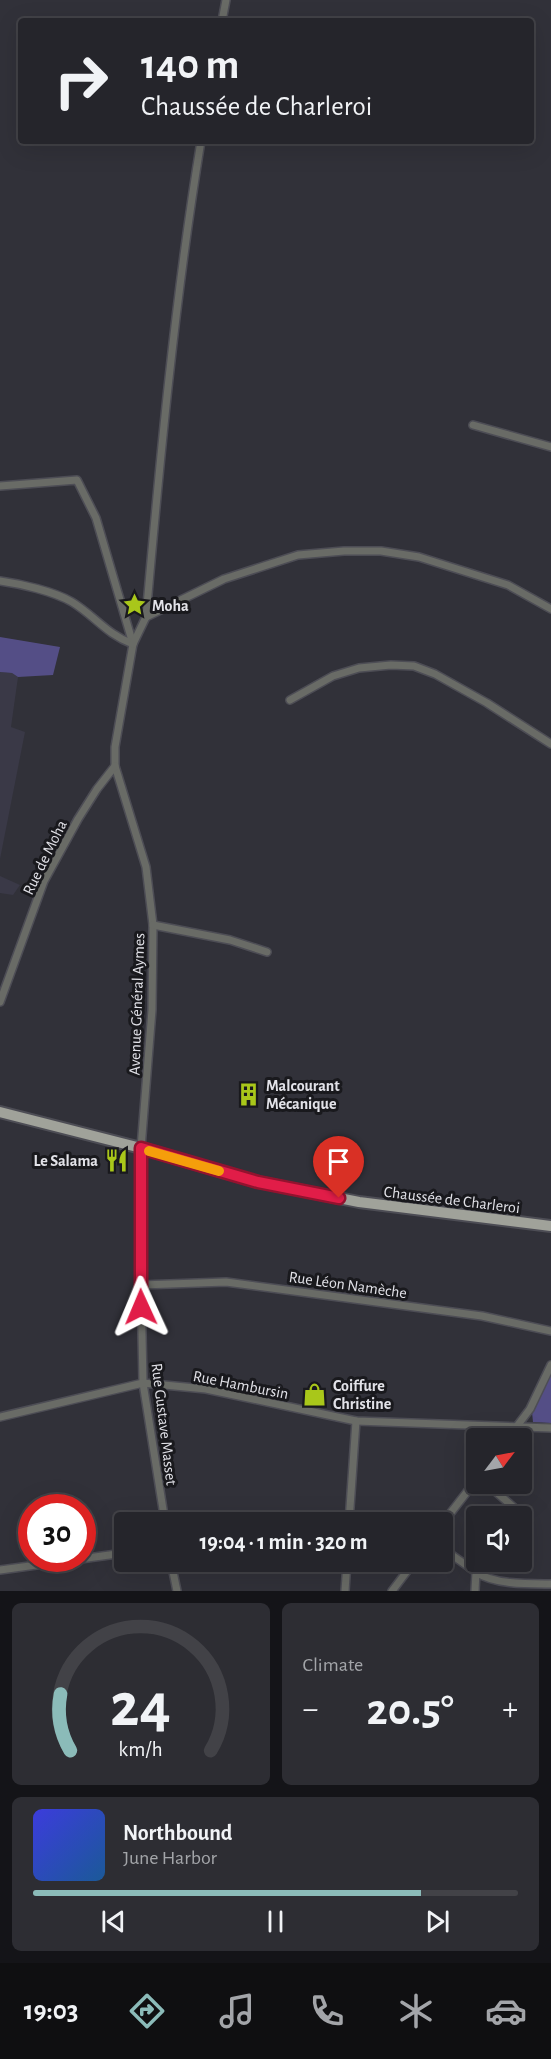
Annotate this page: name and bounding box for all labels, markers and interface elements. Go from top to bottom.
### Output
icon: right [42,42,120,120]
text: 140 m [141,44,239,86]
text: Chaussée de Charleroi [141,93,372,120]
place icon: Moha [121,592,147,618]
place label: Moha [152,598,189,614]
street label: Rue de Moha [20,818,70,897]
street label: Avenue Général Aymes [127,933,148,1076]
place label: Malcourant Mécanique [266,1078,340,1112]
building icon: Malcourant Mécanique [235,1081,261,1107]
pin [313,1136,364,1198]
icon: arrive [322,1145,355,1178]
restaurant icon: Le Salama [103,1147,129,1173]
place label: Le Salama [33,1153,98,1169]
street label: Chaussée de Charleroi [383,1184,521,1216]
street label: Rue Léon Namèche [288,1269,408,1301]
position arrow [109,1275,173,1339]
street label: Rue Gustave Masset [149,1362,179,1486]
street label: Rue Hambursin [192,1368,290,1402]
place label: Coiffure Christine [333,1378,392,1412]
shop icon: Coiffure Christine [302,1381,328,1407]
north arrow [466,1428,532,1494]
map controls [466,1428,532,1572]
speed limit sign: 30 [18,1494,96,1572]
button: sound [466,1506,532,1572]
text: 19:04 · 1 min · 320 m [199,1531,368,1553]
text: Climate [303,1655,363,1675]
text: 24 [110,1675,171,1737]
text: 20.5° [366,1688,454,1733]
text: − [303,1693,318,1726]
text: + [502,1693,518,1726]
text: km/h [119,1739,163,1760]
text: Northbound [123,1822,232,1844]
text: June Harbor [123,1848,217,1868]
icon: previous [97,1905,130,1938]
icon: pause [259,1905,292,1938]
icon: next [421,1905,454,1938]
icon: directions [126,1990,168,2032]
icon: music [216,1990,258,2032]
icon: phone [306,1990,348,2032]
icon: climate [395,1990,437,2032]
icon: car [485,1990,527,2032]
text: 19:03 [24,1997,79,2024]

